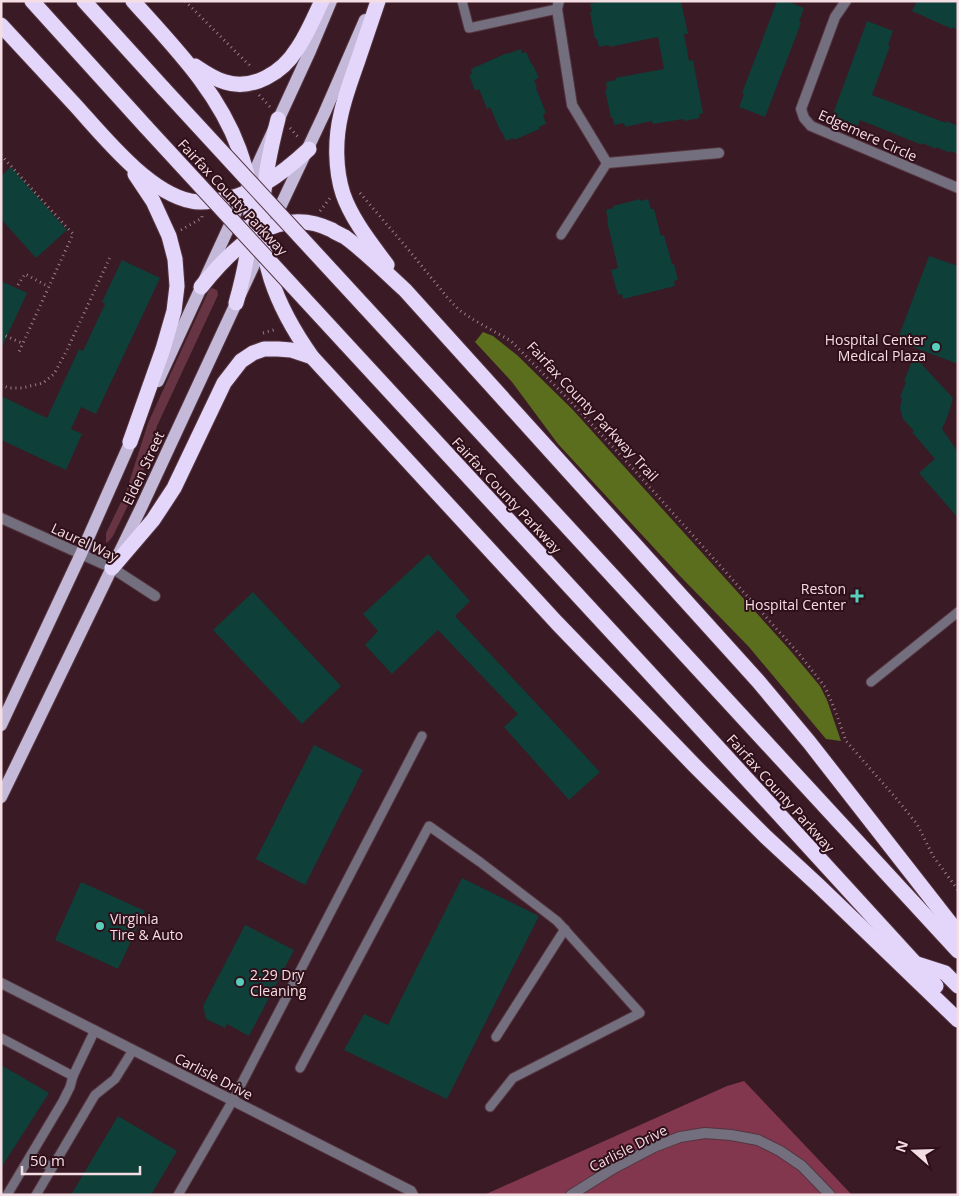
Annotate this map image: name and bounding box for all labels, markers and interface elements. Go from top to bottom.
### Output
street label: Edgemere Circle [816,105,920,165]
street label: Fairfax County Parkway [174,135,293,260]
place label: Hospital Center Medical Plaza [825,330,926,365]
street label: Fairfax County Parkway Trail [523,337,663,485]
marker: Hospital Center Medical Plaza [930,341,942,353]
street label: Elden Street [118,428,168,508]
street label: Fairfax County Parkway [448,433,567,558]
street label: Laurel Way [48,518,123,566]
place label: Reston Hospital Center [745,579,846,614]
marker: Reston Hospital Center [850,589,864,603]
street label: Fairfax County Parkway [723,730,840,857]
place label: Virginia Tire & Auto [110,909,183,944]
marker: Virginia Tire & Auto [94,920,106,932]
place label: 2.29 Dry Cleaning [250,965,307,1000]
marker: 2.29 Dry Cleaning [234,976,246,988]
street label: Carlisle Drive [172,1048,256,1104]
street label: Carlisle Drive [586,1120,670,1176]
north arrow [889,1126,939,1176]
text: N [890,1138,912,1155]
scale bar [22,1144,140,1176]
text: 50 m [30,1150,65,1170]

